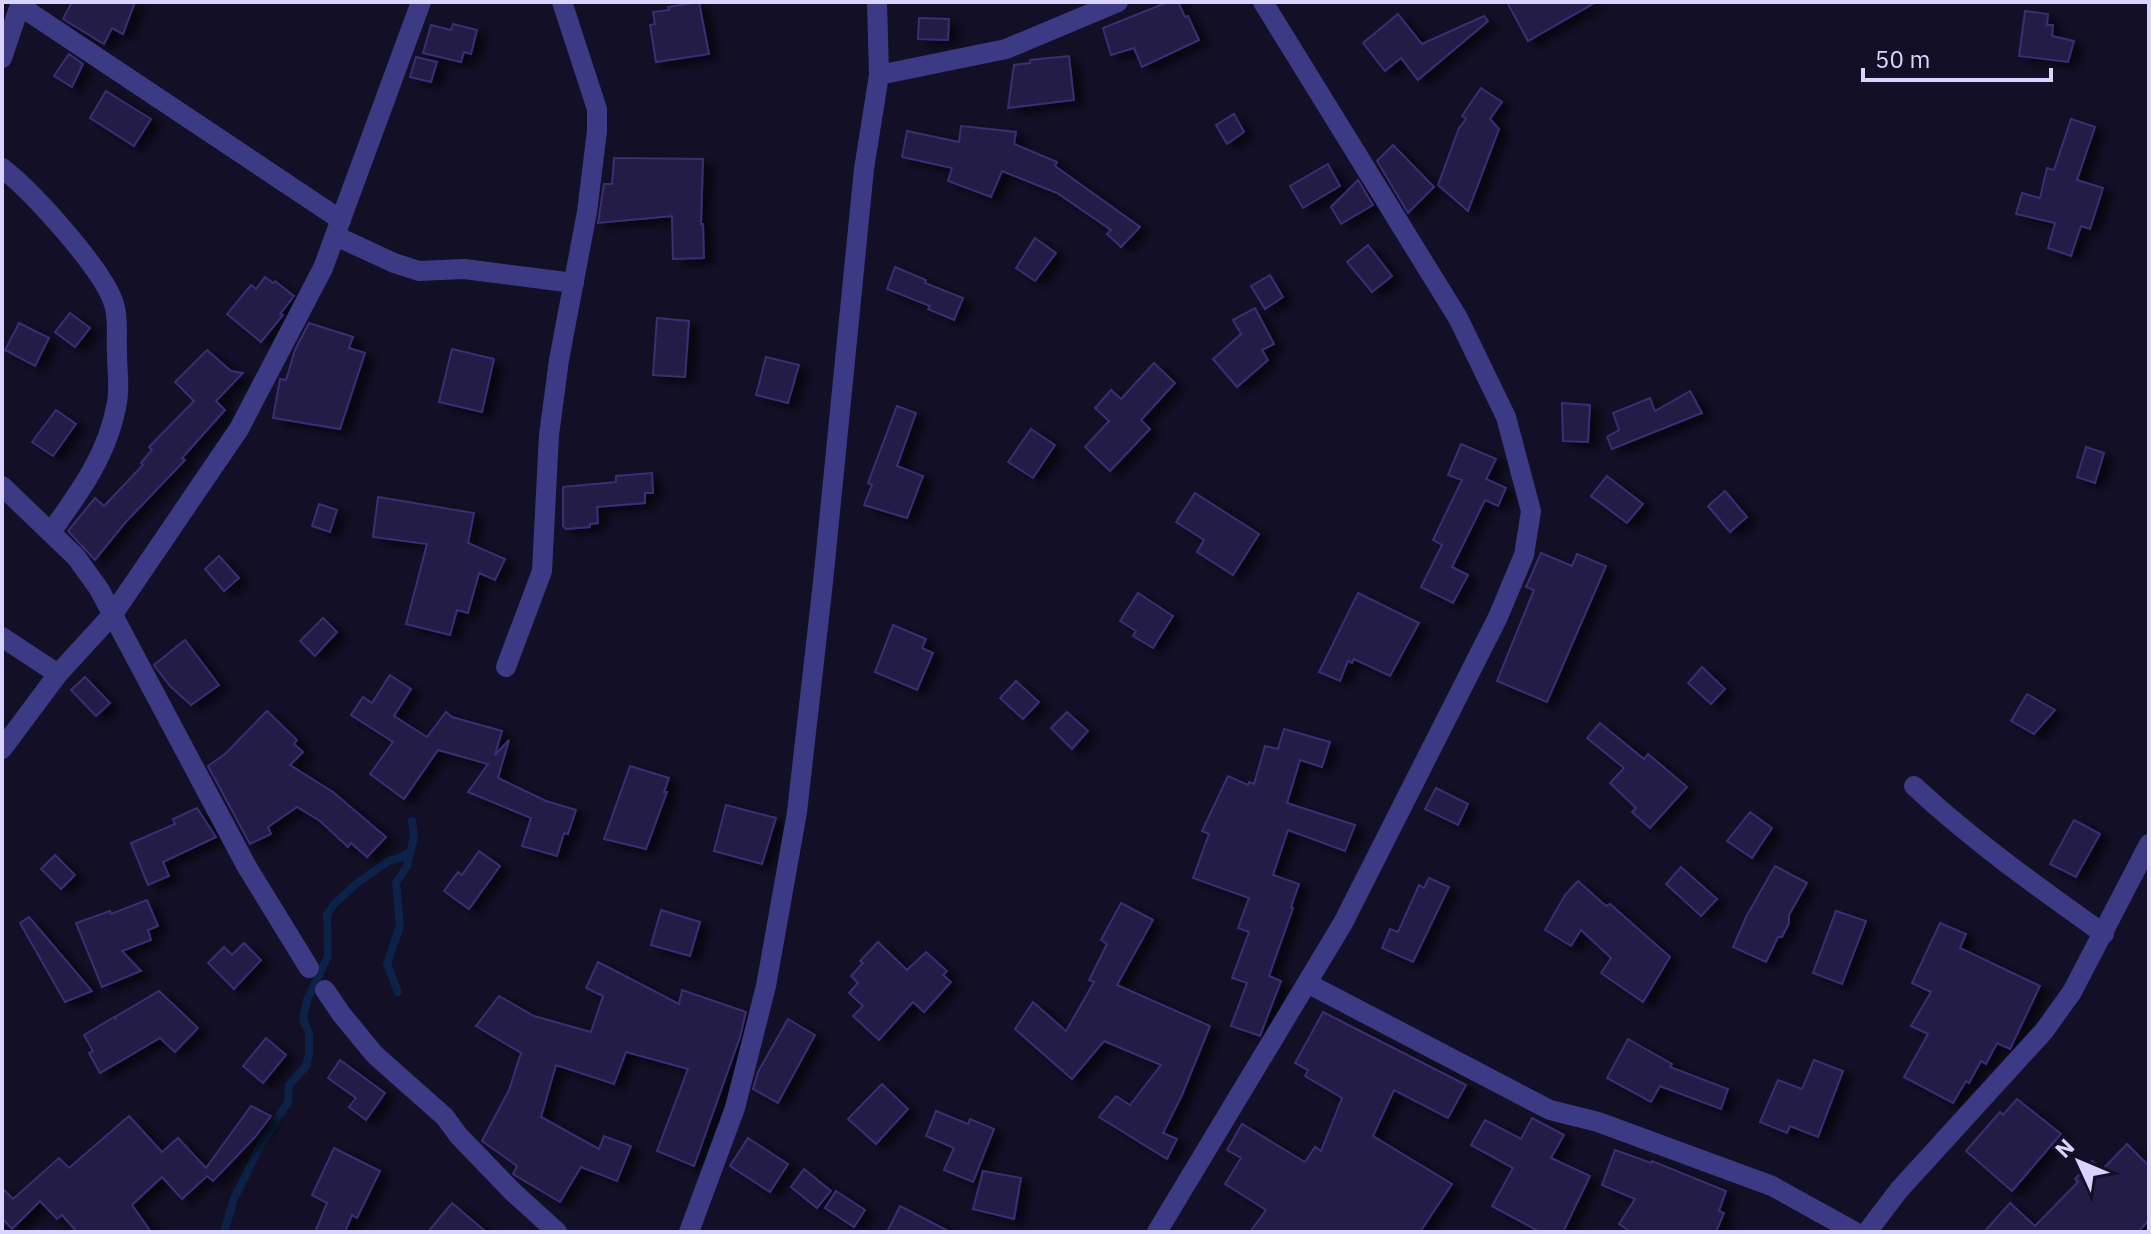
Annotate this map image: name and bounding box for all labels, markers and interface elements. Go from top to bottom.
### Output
scale bar [1863,32,2051,82]
text: 50 m [1875,43,1930,75]
north arrow [2039,1122,2119,1202]
text: N [2048,1132,2080,1164]

